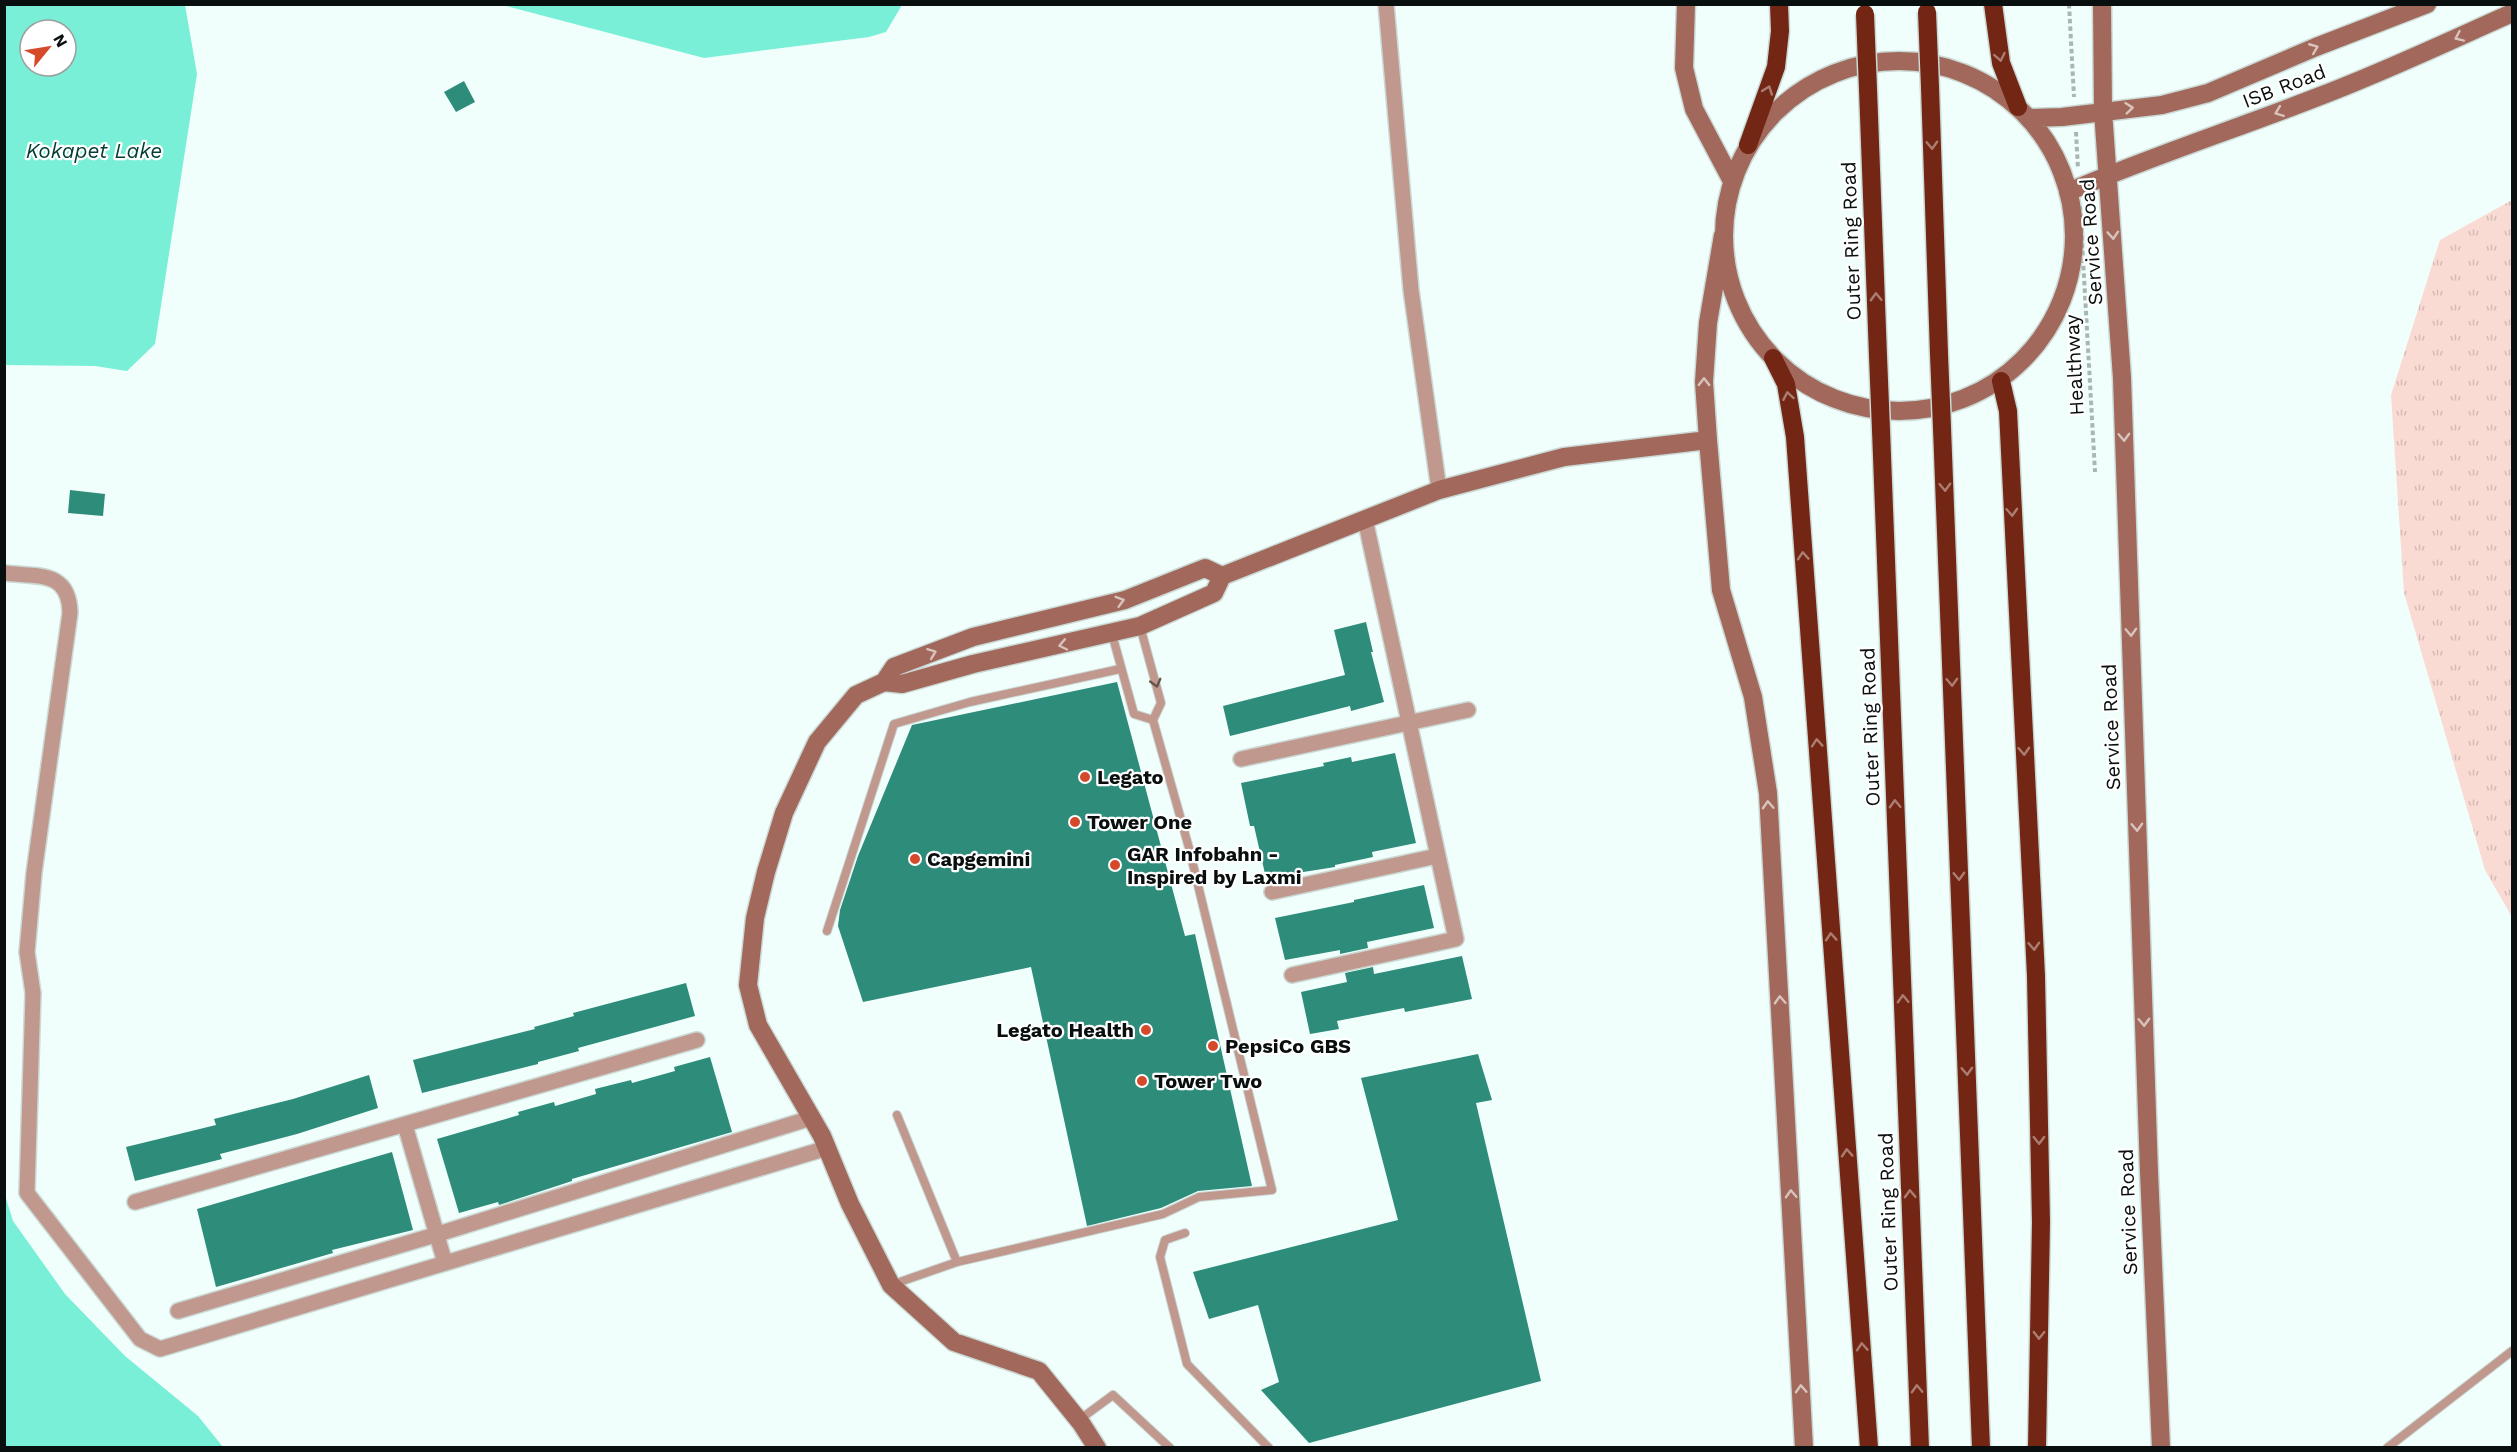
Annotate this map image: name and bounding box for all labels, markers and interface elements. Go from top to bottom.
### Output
north arrow [18,18,78,78]
one-way arrow [2455,30,2466,42]
text: N [49,31,72,51]
one-way arrow [2307,43,2318,55]
one-way arrow [1993,52,2006,62]
street label: ISB Road [2239,59,2329,113]
one-way arrow [1761,85,1774,96]
one-way arrow [2125,102,2134,115]
one-way arrow [2274,105,2285,117]
water label: Kokapet Lake [26,138,162,163]
one-way arrow [1926,141,1938,150]
street label: Outer Ring Road [1836,161,1866,321]
street label: Service Road [2075,178,2107,306]
one-way arrow [2106,230,2119,239]
one-way arrow [1869,293,1882,302]
street label: Healthway [2059,313,2089,416]
one-way arrow [1698,377,1711,386]
one-way arrow [1782,392,1795,402]
one-way arrow [2118,432,2130,441]
one-way arrow [1938,482,1951,491]
one-way arrow [2005,507,2018,516]
one-way arrow [1797,551,1810,560]
one-way arrow [1114,596,1124,608]
one-way arrow [2124,627,2137,636]
one-way arrow [1058,637,1068,650]
one-way arrow [926,647,937,660]
street label: Outer Ring Road [1855,647,1885,807]
street label: Service Road [2097,663,2125,791]
one-way arrow [1148,677,1161,687]
one-way arrow [1946,677,1958,686]
one-way arrow [1811,738,1824,747]
one-way arrow [2018,746,2031,755]
place label: Legato [1097,765,1164,789]
marker: Legato [1078,770,1092,784]
one-way arrow [1762,800,1775,809]
one-way arrow [1889,800,1902,809]
place label: Tower One [1087,810,1192,834]
marker: Tower One [1068,815,1082,829]
one-way arrow [2131,822,2144,831]
place label: GAR Infobahn - Inspired by Laxmi [1127,842,1302,889]
place label: Capgemini [927,847,1030,871]
marker: Capgemini [908,852,922,866]
marker: GAR Infobahn - Inspired by Laxmi [1108,858,1122,872]
one-way arrow [1953,872,1966,881]
one-way arrow [1825,933,1838,942]
one-way arrow [2028,941,2041,950]
one-way arrow [1773,995,1786,1004]
one-way arrow [1896,995,1909,1004]
one-way arrow [2137,1017,2150,1026]
place label: Legato Health [996,1018,1134,1042]
marker: Legato Health [1139,1023,1153,1037]
place label: PepsiCo GBS [1225,1034,1351,1058]
marker: PepsiCo GBS [1206,1039,1220,1053]
one-way arrow [1960,1067,1973,1076]
place label: Tower Two [1154,1069,1262,1093]
marker: Tower Two [1135,1074,1149,1088]
street label: Outer Ring Road [1873,1132,1903,1292]
one-way arrow [2033,1136,2045,1145]
one-way arrow [1841,1148,1854,1157]
street label: Service Road [2114,1148,2142,1276]
one-way arrow [1784,1190,1797,1199]
one-way arrow [1904,1190,1916,1199]
one-way arrow [2033,1331,2045,1340]
one-way arrow [1855,1343,1868,1352]
one-way arrow [1795,1385,1808,1394]
one-way arrow [1911,1385,1924,1394]

